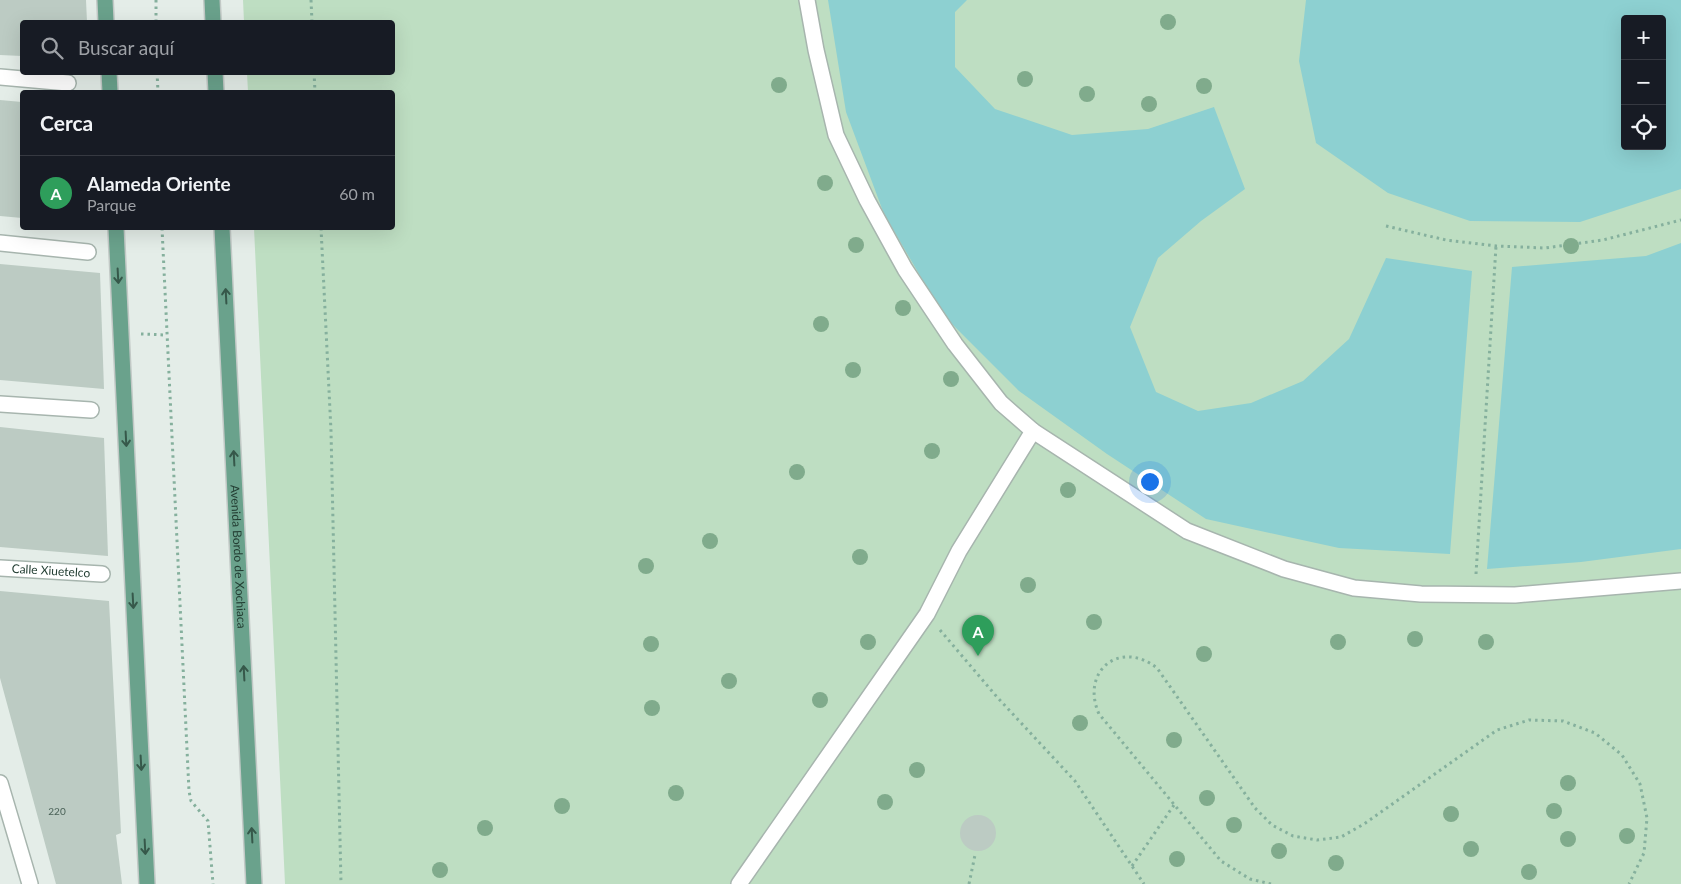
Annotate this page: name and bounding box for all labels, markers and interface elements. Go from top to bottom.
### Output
map controls [1621,15,1666,150]
button: + [1621,15,1666,60]
search box [20,20,395,75]
icon: search [38,34,66,62]
text: Buscar aquí [78,36,174,59]
button: − [1621,60,1666,105]
button: locate [1621,105,1666,150]
text: Cerca [40,110,93,135]
text: Alameda Oriente [87,172,231,195]
text: A [50,184,62,203]
text: 60 m [339,184,375,203]
text: Parque [87,195,136,214]
one-way arrow [114,268,123,284]
one-way arrow [221,288,230,304]
one-way arrow [121,430,130,446]
one-way arrow [229,451,238,467]
your location [1137,469,1163,495]
street label: Avenida Bordo de Xochiaca [228,484,250,629]
street label: Calle Xiuetelco [11,561,91,580]
one-way arrow [128,592,138,609]
pin: A [962,615,994,656]
one-way arrow [239,665,249,682]
one-way arrow [136,755,145,771]
house number: 220 [48,805,66,817]
one-way arrow [247,828,256,844]
one-way arrow [140,838,150,854]

